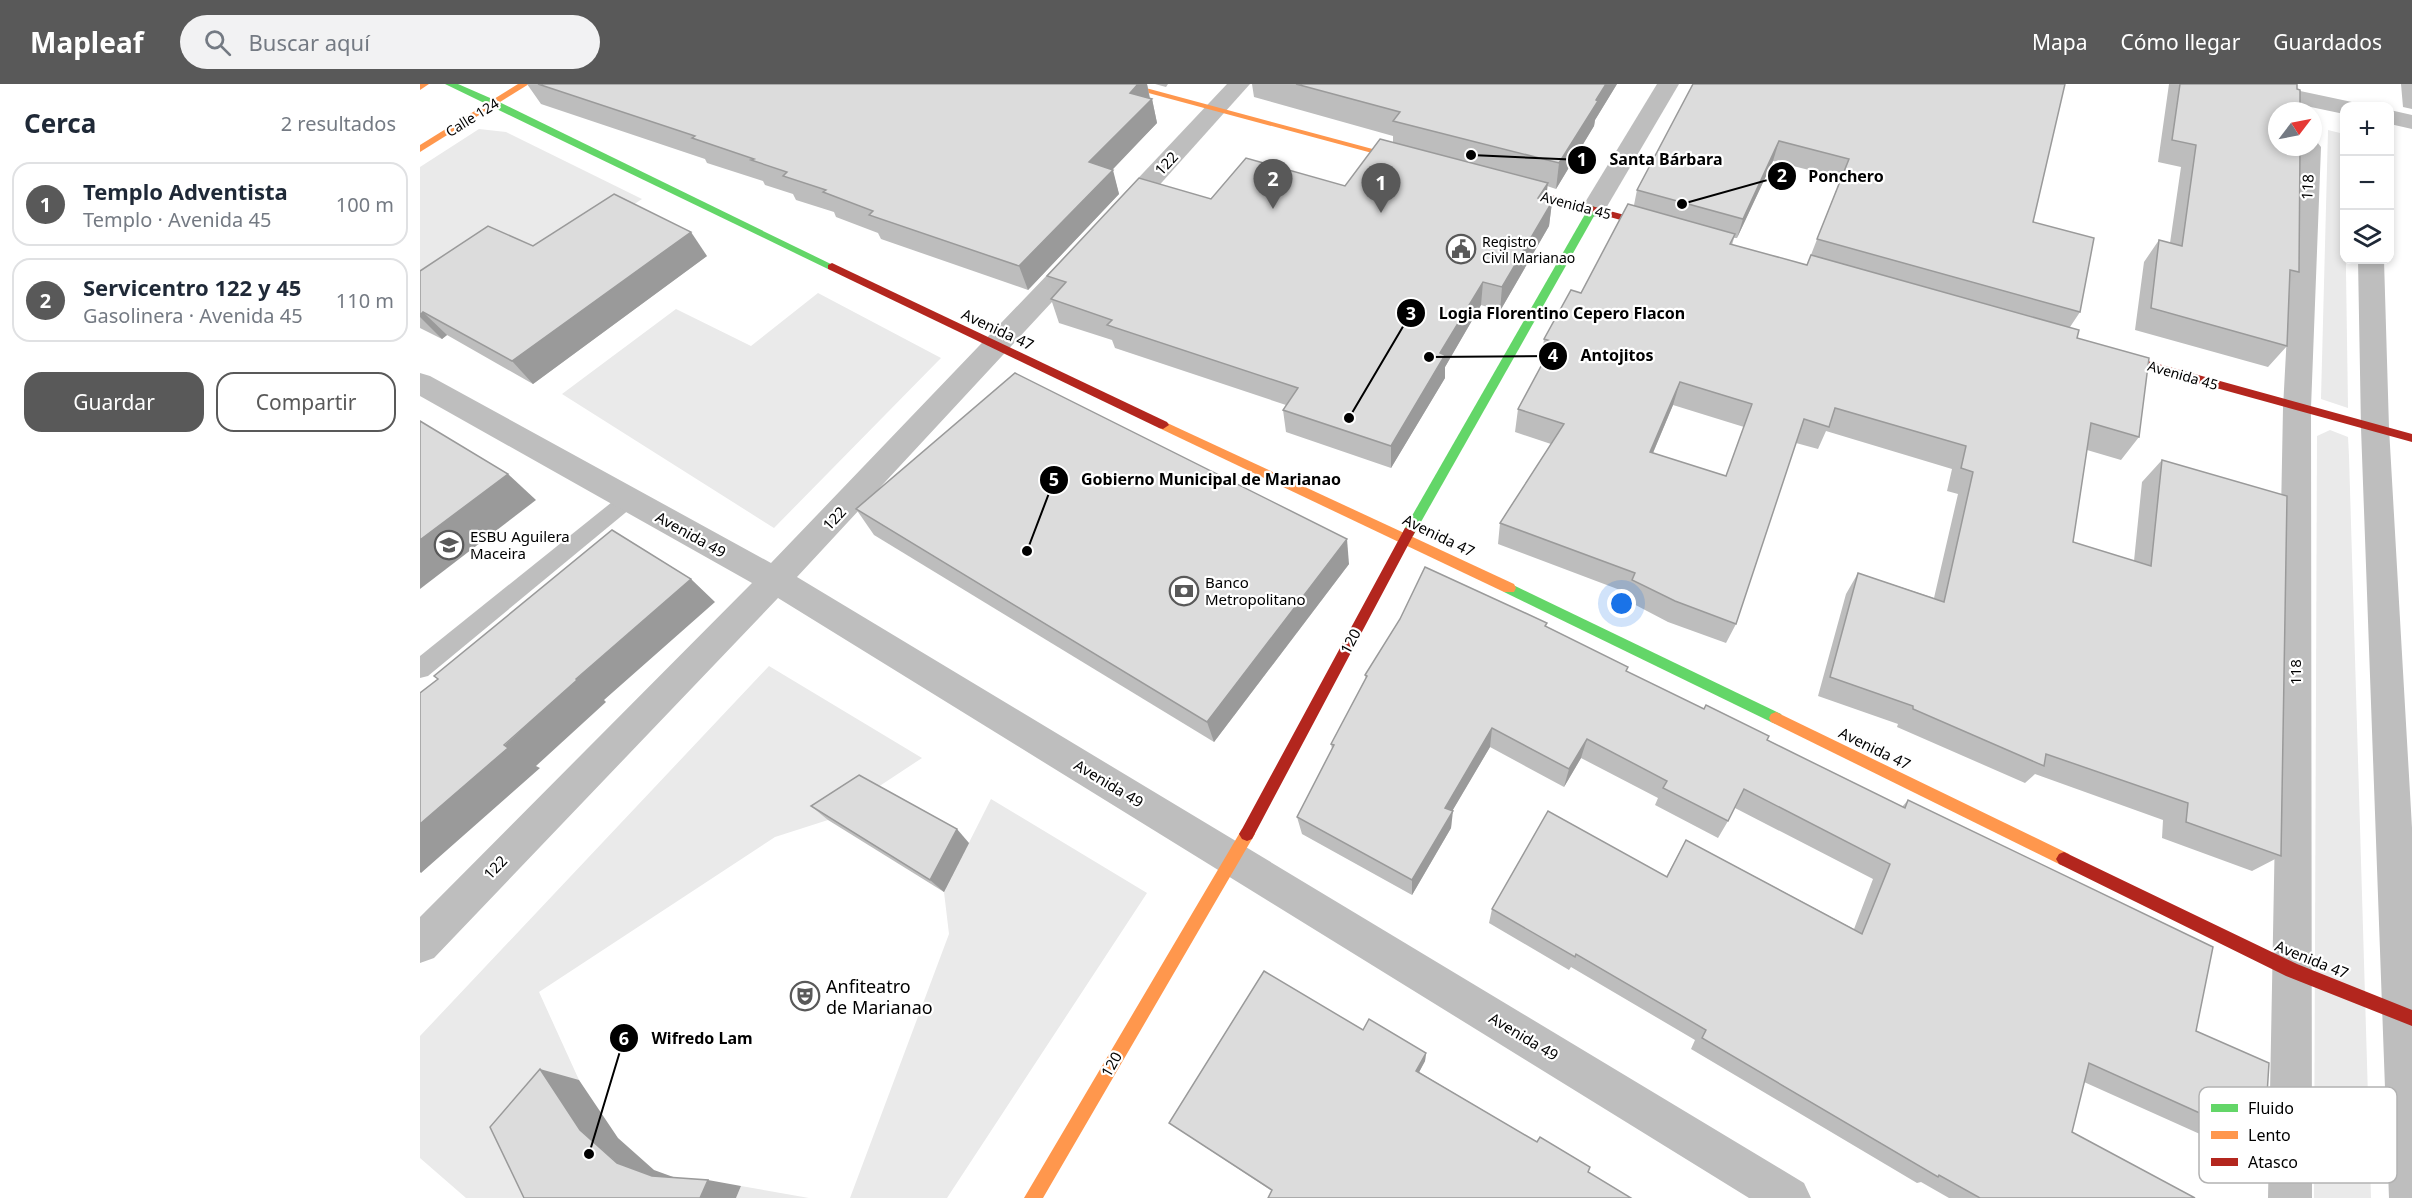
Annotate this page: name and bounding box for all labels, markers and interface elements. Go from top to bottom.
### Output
search box [180,15,600,69]
text: Mapleaf [30,23,144,61]
icon: search [201,26,234,59]
text: Buscar aquí [249,27,370,57]
text: Mapa [2032,28,2087,56]
text: Cómo llegar [2120,28,2240,56]
text: Guardados [2273,28,2382,56]
street label: Calle 124 [442,93,502,141]
north arrow [2268,102,2322,156]
map controls [2340,102,2394,264]
button: + [2340,102,2394,156]
text: Cerca [24,105,96,141]
text: 2 resultados [281,110,396,137]
callout: Santa Bárbara [1567,143,1734,177]
street label: 122 [1150,147,1182,179]
text: 1 [1577,147,1587,171]
text: Santa Bárbara [1610,148,1722,170]
button: − [2340,156,2394,210]
callout: Ponchero [1767,159,1896,193]
pin: 2 [1254,160,1292,209]
text: 2 [1777,163,1787,187]
pin: 1 [1362,164,1400,213]
text: Ponchero [1808,165,1884,187]
street label: 118 [2296,174,2318,200]
text: Templo Adventista [83,176,288,206]
street label: Avenida 45 [1539,186,1613,224]
text: 1 [40,191,51,218]
text: 100 m [336,191,394,218]
text: Templo · Avenida 45 [83,206,271,233]
button: layers [2340,210,2394,264]
place label: Registro Civil Marianao [1482,232,1575,267]
public building icon: Registro Civil Marianao [1445,233,1477,265]
text: Servicentro 122 y 45 [83,272,301,302]
text: 2 [40,287,51,314]
text: 110 m [336,287,394,314]
callout: Logia Florentino Cepero Flacon [1396,296,1697,330]
text: 3 [1406,301,1416,325]
text: Gasolinera · Avenida 45 [83,302,303,329]
text: Logia Florentino Cepero Flacon [1439,302,1685,324]
street label: Avenida 47 [959,304,1037,354]
callout: Antojitos [1538,339,1665,373]
text: 4 [1548,343,1558,367]
text: Antojitos [1581,344,1653,366]
street label: Avenida 45 [2146,356,2220,394]
button: Guardar [24,372,204,432]
button: Compartir [216,372,396,432]
callout: Gobierno Municipal de Marianao [1039,463,1353,497]
text: 5 [1049,467,1059,491]
text: Gobierno Municipal de Marianao [1081,468,1341,490]
street label: 122 [818,502,850,534]
street label: Avenida 49 [652,506,730,562]
street label: Avenida 47 [1400,509,1478,561]
place label: ESBU Aguilera Maceira [470,526,570,563]
school or university icon: ESBU Aguilera Maceira [433,529,465,561]
place label: Banco Metropolitano [1205,572,1306,609]
bank icon: Banco Metropolitano [1168,575,1200,607]
your location [1607,589,1636,618]
street label: 120 [1335,625,1365,657]
street label: 118 [2285,659,2305,685]
street label: Avenida 47 [1836,722,1914,774]
street label: Avenida 49 [1071,754,1147,812]
street label: 122 [479,851,511,883]
street label: Avenida 47 [2272,935,2352,983]
place label: Anfiteatro de Marianao [826,974,933,1019]
theatre icon: Anfiteatro de Marianao [789,980,821,1012]
street label: Avenida 49 [1486,1007,1562,1065]
callout: Wifredo Lam [609,1021,764,1055]
text: 6 [619,1026,629,1050]
text: Wifredo Lam [651,1027,753,1049]
street label: 120 [1096,1048,1126,1080]
legend [2199,1087,2397,1183]
text: Fluido [2248,1097,2294,1119]
text: Lento [2248,1124,2291,1146]
text: Atasco [2248,1151,2298,1173]

